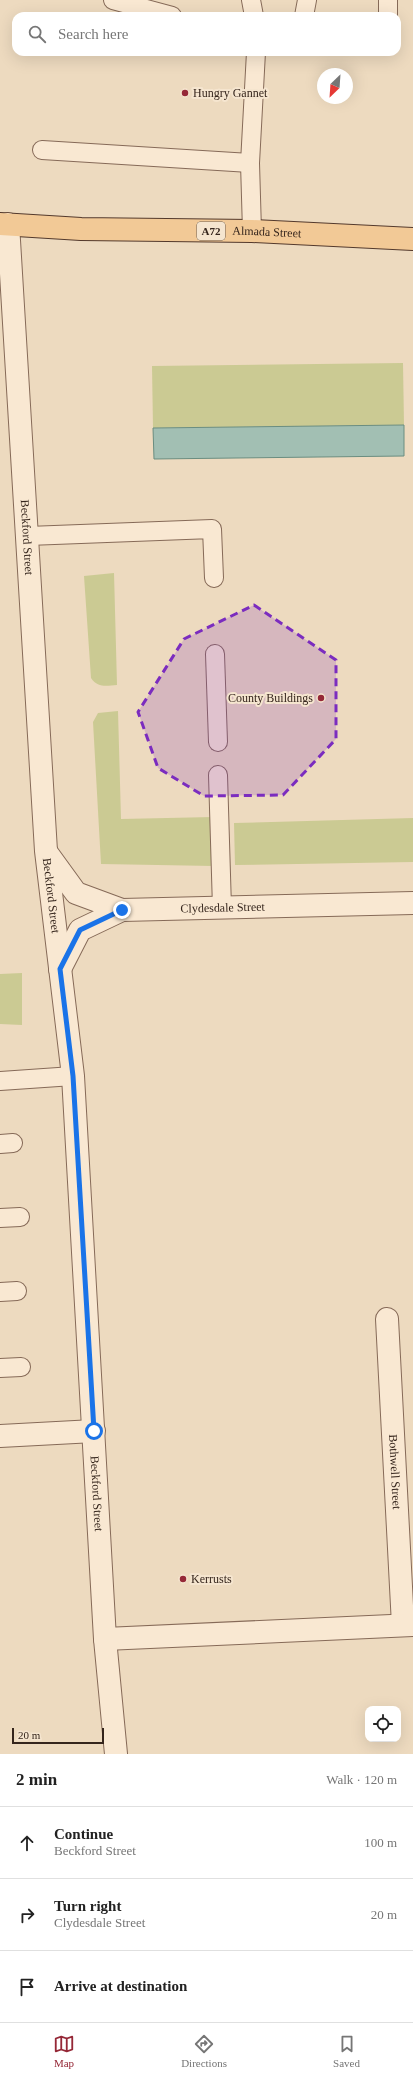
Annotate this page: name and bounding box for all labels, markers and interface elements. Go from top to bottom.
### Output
search box [12,12,401,56]
icon: search [26,23,48,45]
text: Search here [58,26,128,42]
north arrow [317,68,353,104]
place label: Hungry Gannet [193,86,268,100]
marker: Hungry Gannet [180,88,190,98]
road number: A72 [197,222,225,240]
street label: Almada Street [232,224,302,240]
street label: Beckford Street [18,499,36,576]
place label: County Buildings [228,691,313,705]
marker: County Buildings [316,693,326,703]
street label: Beckford Street [40,857,63,935]
street label: Clydesdale Street [180,900,266,916]
route end [113,901,131,919]
route start [85,1422,103,1440]
street label: Bothwell Street [386,1434,404,1510]
street label: Beckford Street [88,1455,106,1532]
place label: Kerrusts [191,1572,232,1586]
marker: Kerrusts [178,1574,188,1584]
map controls [365,1706,401,1742]
button: locate [365,1706,401,1742]
scale bar [12,1726,104,1745]
text: 20 m [18,1729,40,1741]
text: 2 min [16,1770,57,1789]
text: Walk · 120 m [326,1772,397,1787]
text: Continue [54,1826,113,1842]
icon: ahead [16,1832,38,1854]
text: 100 m [364,1835,397,1850]
text: Beckford Street [54,1843,136,1858]
text: Turn right [54,1898,121,1914]
icon: right [16,1904,38,1926]
text: 20 m [371,1907,397,1922]
text: Clydesdale Street [54,1915,145,1930]
icon: arrive [16,1976,38,1998]
text: Arrive at destination [54,1978,187,1994]
tab: Map [53,2033,75,2069]
tab: Directions [181,2033,227,2069]
tab: Saved [333,2033,360,2069]

